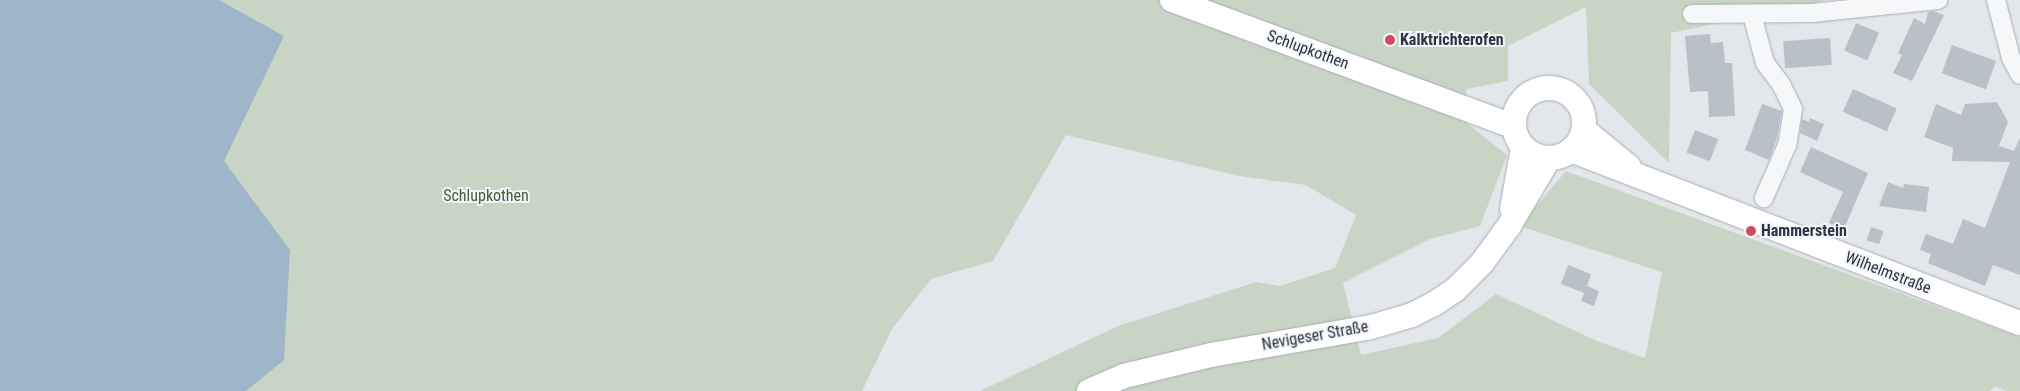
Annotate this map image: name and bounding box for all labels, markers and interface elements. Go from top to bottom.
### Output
street label: Schlupkothen [1264,26,1352,74]
place label: Kalktrichterofen [1400,30,1504,50]
marker: Kalktrichterofen [1384,34,1396,46]
park label: Schlupkothen [443,186,529,206]
place label: Hammerstein [1761,221,1847,241]
marker: Hammerstein [1745,225,1757,237]
street label: Wilhelmstraße [1842,248,1934,298]
street label: Nevigeser Straße [1260,317,1370,355]

